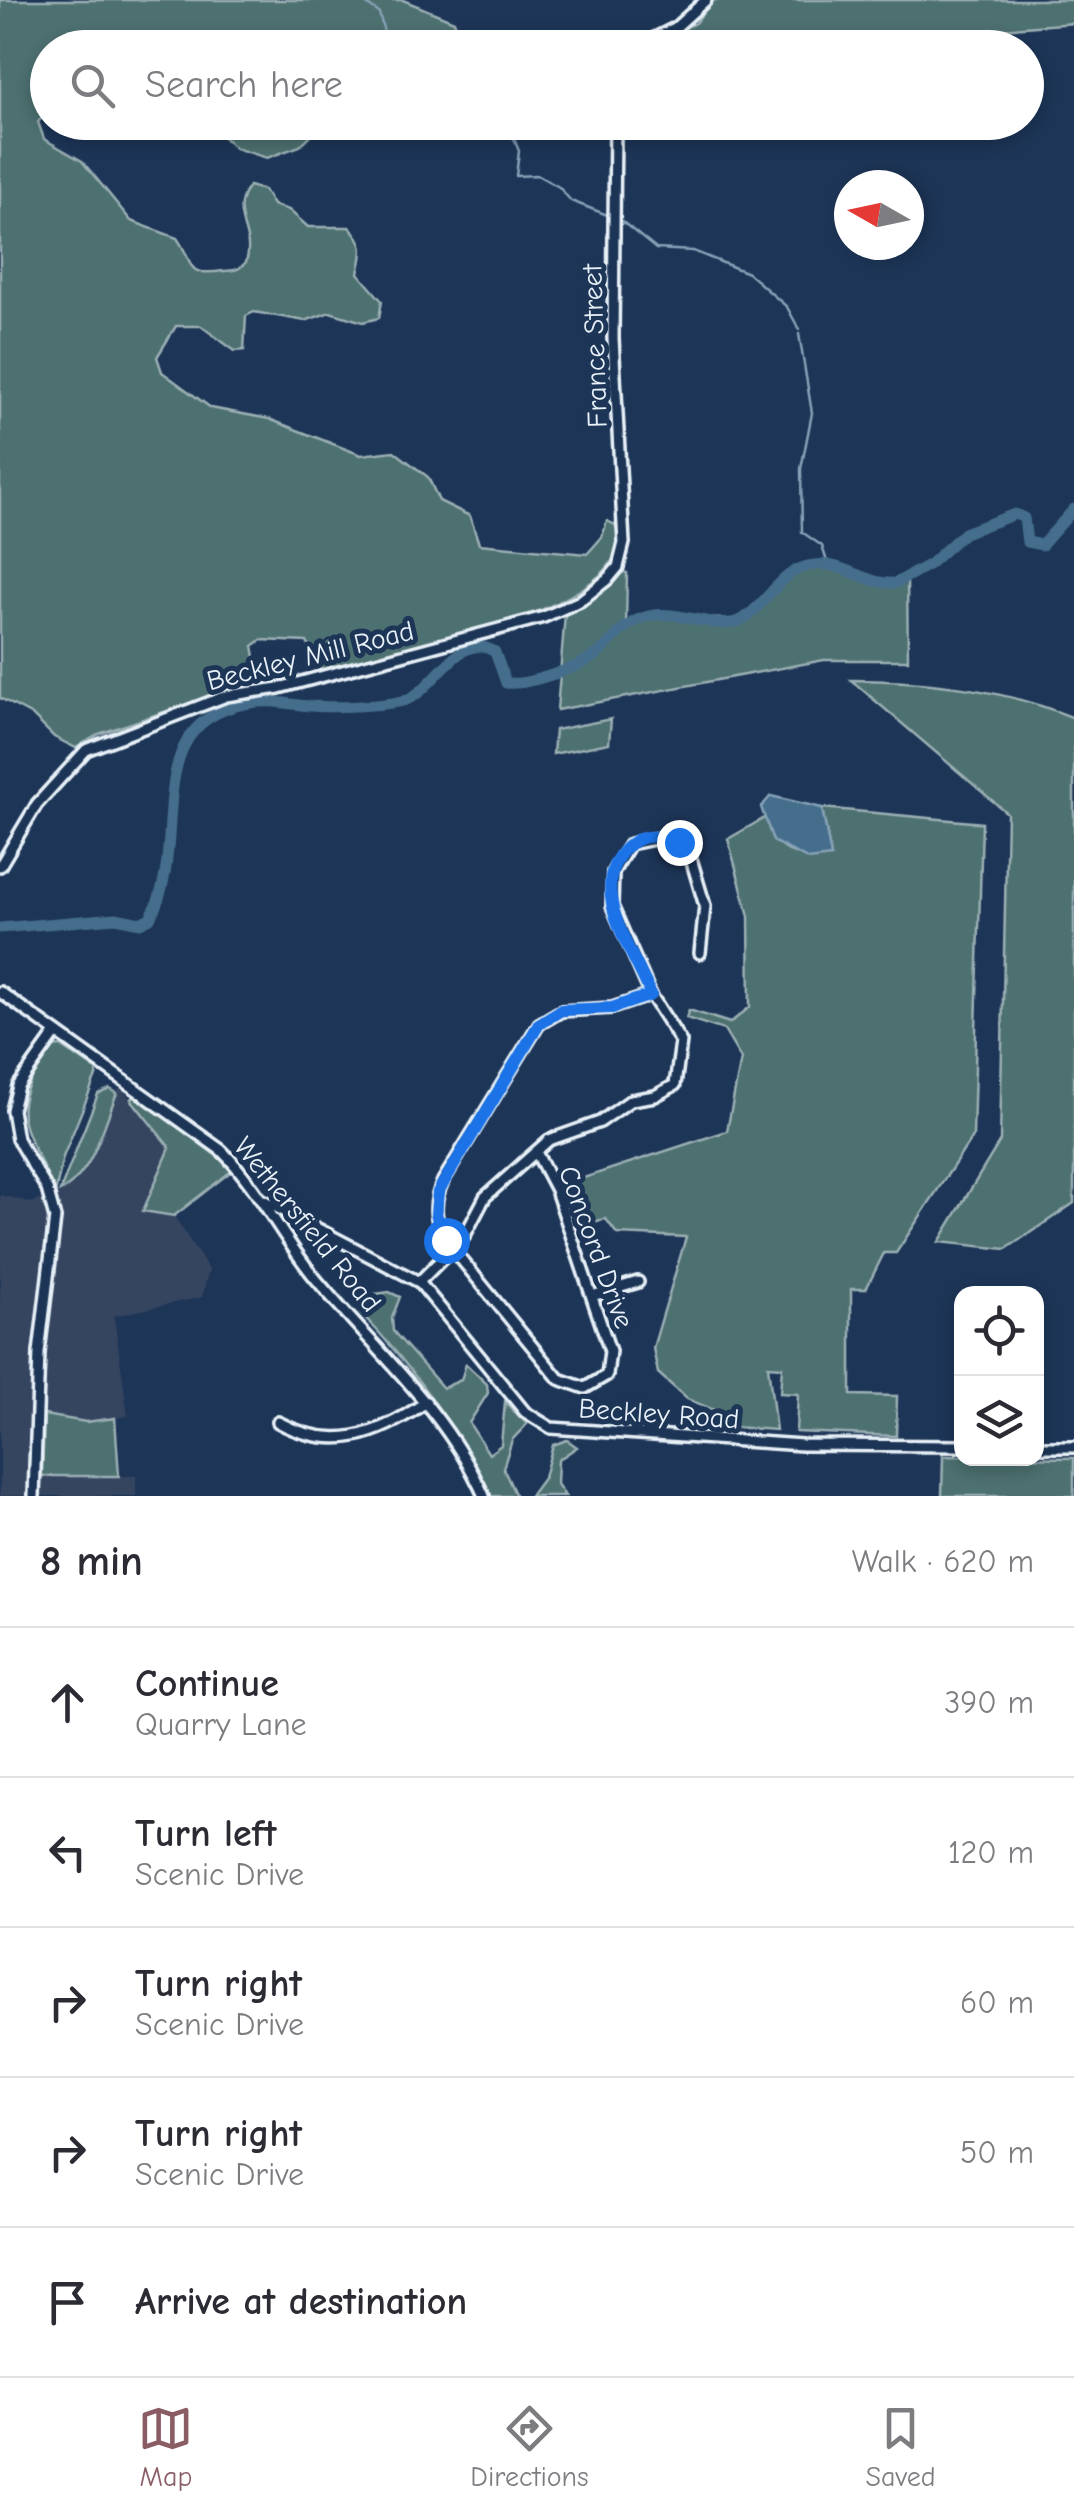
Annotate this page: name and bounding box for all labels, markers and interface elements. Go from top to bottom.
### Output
search box [30,30,1044,140]
icon: search [65,58,120,113]
text: Search here [145,63,343,107]
north arrow [834,170,924,260]
street label: France Street [576,263,614,428]
street label: Beckley Mill Road [203,615,417,697]
route end [657,820,703,866]
street label: Wethersfield Road [227,1131,387,1318]
street label: Concord Drive [552,1162,640,1333]
route start [424,1218,470,1264]
map controls [954,1286,1044,1466]
button: locate [954,1286,1044,1376]
button: layers [954,1376,1044,1466]
street label: Beckley Road [578,1392,740,1436]
text: 8 min [40,1537,143,1586]
text: Walk · 620 m [852,1543,1034,1580]
text: Continue [135,1662,279,1706]
icon: ahead [40,1675,95,1730]
text: 390 m [944,1684,1034,1721]
text: Quarry Lane [135,1706,307,1743]
text: Turn left [135,1812,276,1856]
icon: left [40,1825,95,1880]
text: 120 m [948,1834,1034,1871]
text: Scenic Drive [135,1856,304,1893]
text: Turn right [135,1962,302,2006]
icon: right [40,1975,95,2030]
text: 60 m [960,1984,1034,2021]
text: Scenic Drive [135,2006,304,2043]
text: Turn right [135,2112,302,2156]
icon: right [40,2125,95,2180]
text: 50 m [960,2134,1034,2171]
text: Scenic Drive [135,2156,304,2193]
icon: arrive [40,2275,95,2330]
text: Arrive at destination [135,2280,467,2324]
tab: Map [138,2401,193,2493]
tab: Directions [470,2401,589,2493]
tab: Saved [866,2401,936,2493]

